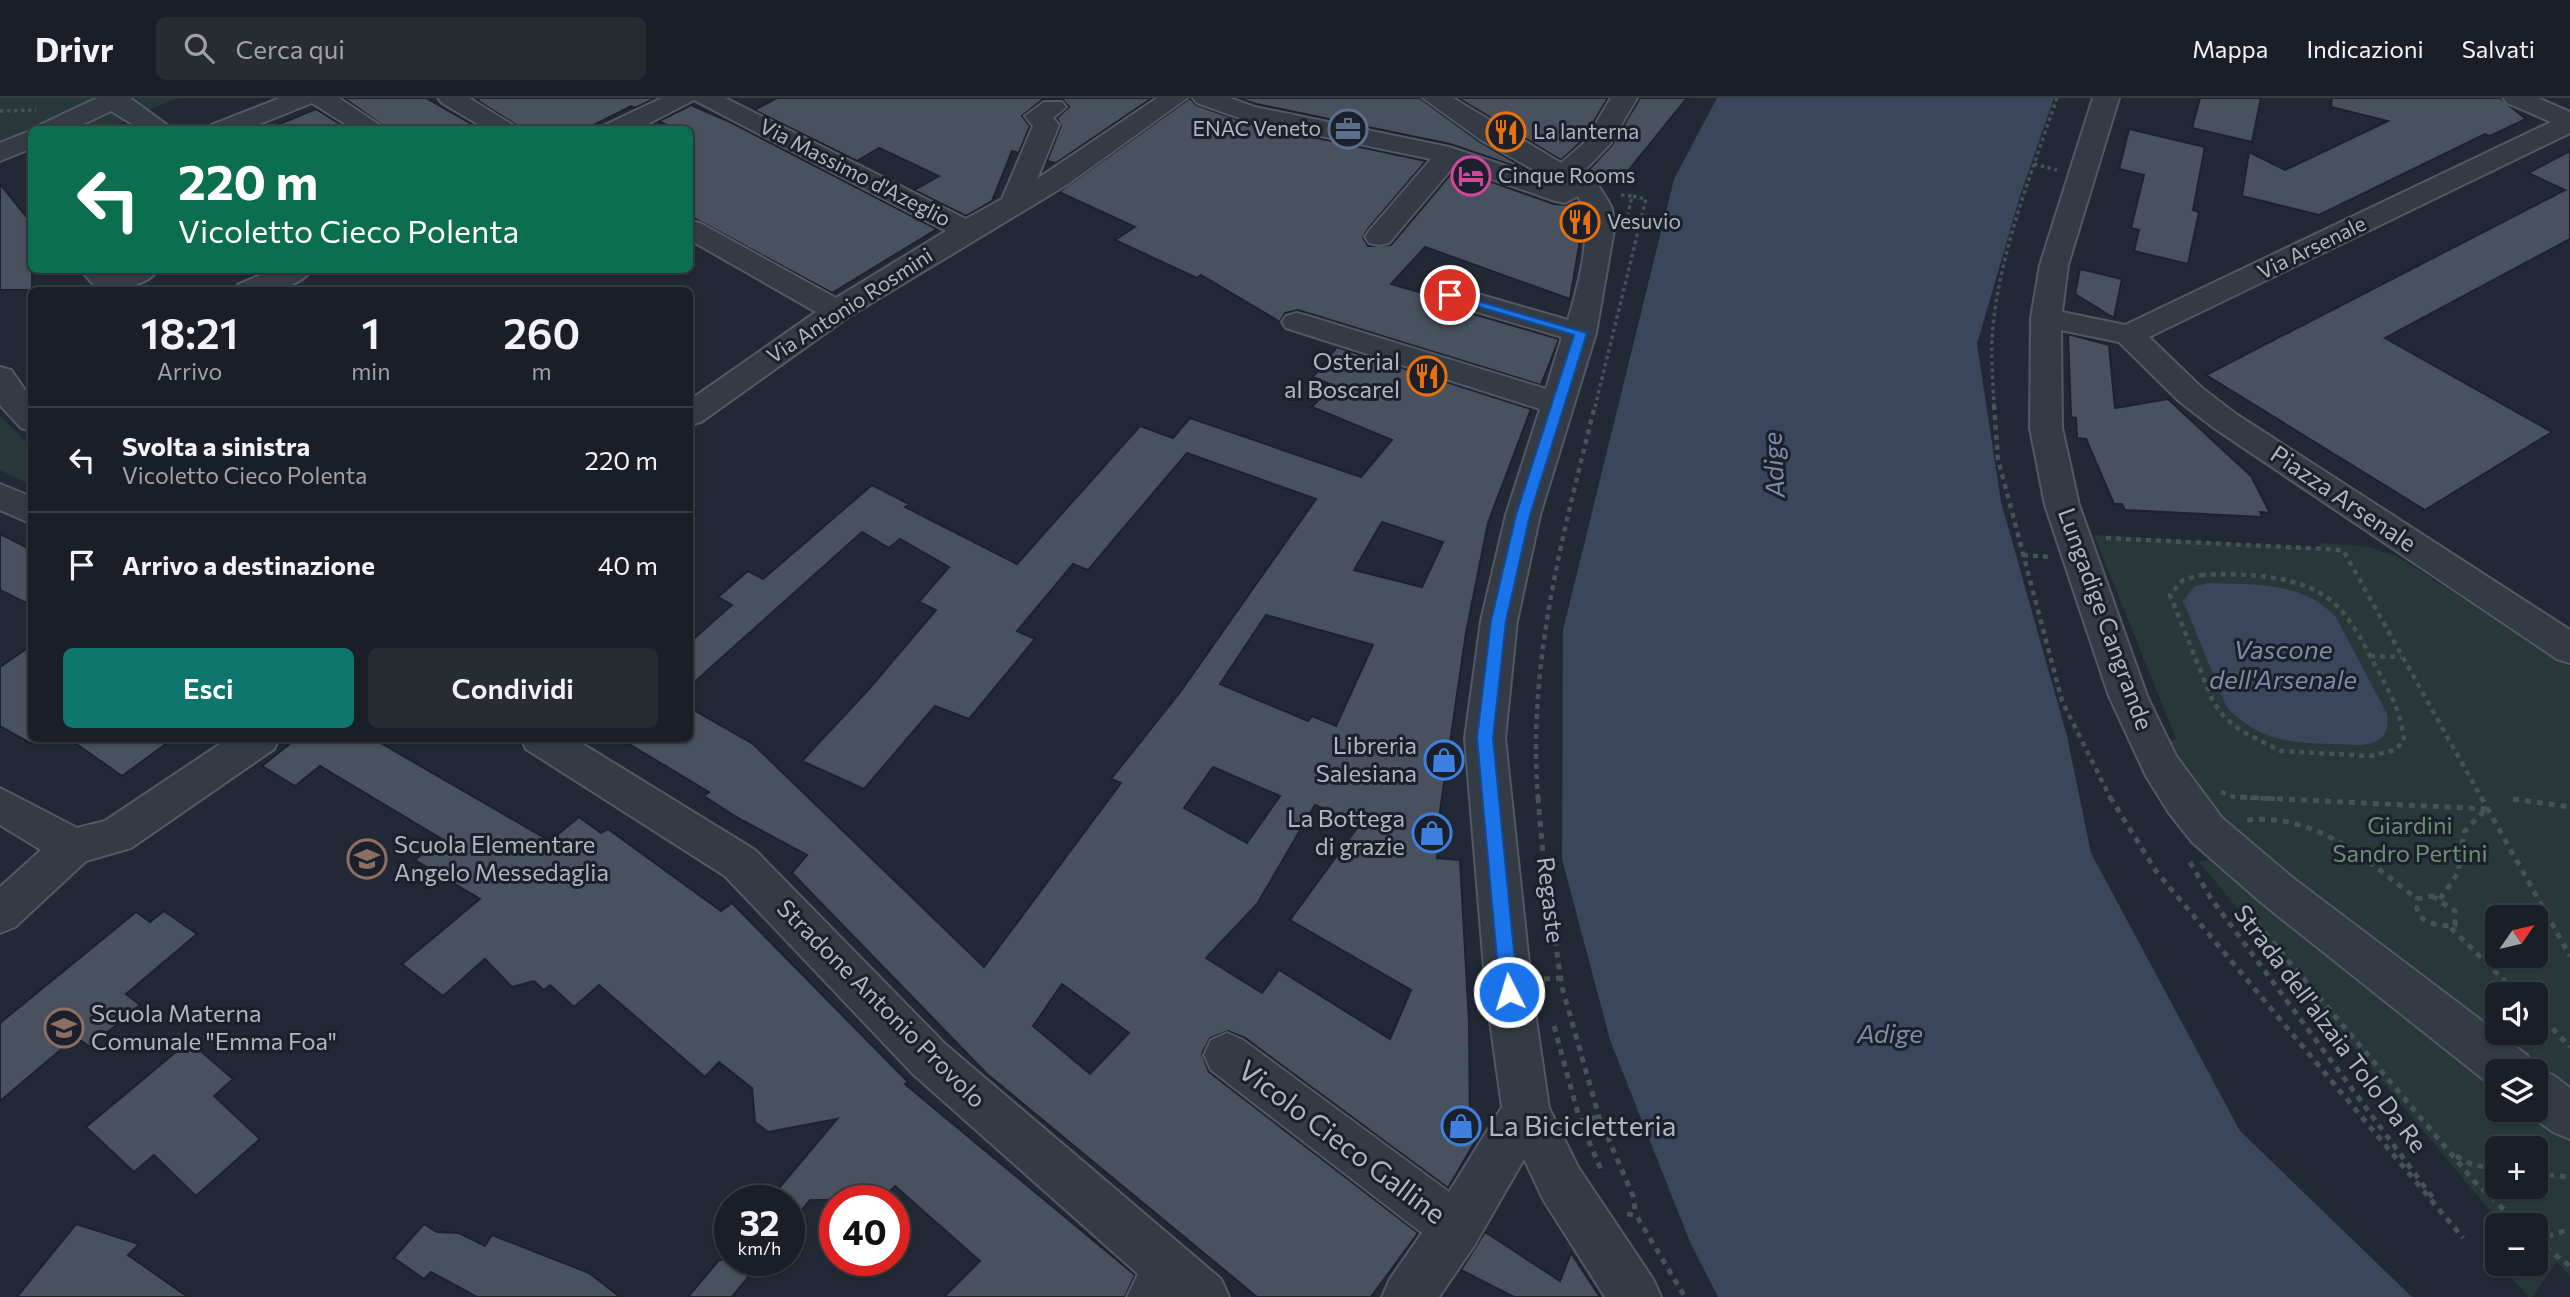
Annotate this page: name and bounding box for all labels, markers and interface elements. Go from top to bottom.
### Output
search box [156,17,646,80]
text: Drivr [35,28,114,69]
icon: search [180,29,218,67]
text: Cerca qui [236,33,345,64]
text: Mappa [2192,34,2268,63]
text: Indicazioni [2306,34,2424,63]
text: Salvati [2462,34,2535,63]
office icon: ENAC Veneto [1327,108,1369,150]
restaurant icon: La lanterna [1485,111,1527,153]
street label: Via Massimo d'Azeglio [756,113,955,231]
place label: ENAC Veneto [1192,115,1321,140]
place label: La lanterna [1533,118,1639,143]
text: 220 m [178,150,318,210]
icon: left [63,154,154,245]
hotel icon: Cinque Rooms [1450,155,1492,197]
place label: Cinque Rooms [1498,162,1635,187]
restaurant icon: Vesuvio [1559,201,1601,243]
place label: Vesuvio [1607,208,1681,233]
text: Vicoletto Cieco Polenta [178,210,519,250]
street label: Via Arsenale [2253,210,2370,284]
street label: Via Antonio Rosmini [762,242,937,368]
pin [1420,265,1480,325]
icon: arrive [1431,276,1469,314]
text: 18:21 [141,306,238,358]
text: 1 [361,306,380,358]
text: 260 [503,306,580,358]
place label: Osterial al Boscarel [1284,346,1400,403]
restaurant icon: Osterial al Boscarel [1406,355,1448,397]
text: Arrivo [157,357,222,385]
text: min [351,357,390,385]
text: m [532,357,552,385]
text: Svolta a sinistra [122,430,310,461]
water label: Adige [1755,431,1790,500]
street label: Piazza Arsenale [2266,438,2422,557]
icon: left [63,441,101,479]
text: 220 m [585,444,658,475]
text: Vicoletto Cieco Polenta [122,461,367,489]
street label: Lungadige Cangrande [2053,503,2160,734]
icon: arrive [63,546,101,584]
text: Arrivo a destinazione [122,549,375,580]
text: 40 m [598,549,658,580]
water label: Vascone dell'Arsenale [2209,633,2357,694]
button: Esci [63,648,354,728]
button: Condividi [368,648,658,728]
place label: Libreria Salesiana [1316,730,1417,787]
shop icon: Libreria Salesiana [1423,739,1465,781]
place label: La Bottega di grazie [1287,803,1405,860]
park label: Giardini Sandro Pertini [2332,810,2488,867]
shop icon: La Bottega di grazie [1411,812,1453,854]
place label: Scuola Elementare Angelo Messedaglia [394,829,609,886]
school or university icon: Scuola Elementare Angelo Messedaglia [346,838,388,880]
street label: Regaste [1532,855,1571,945]
street label: Stradone Antonio Provolo [772,893,992,1113]
street label: Strada dell'alzaia Tolo Da Re [2229,899,2434,1158]
north arrow [2485,905,2548,968]
map controls [2485,905,2548,1276]
position arrow [1472,955,1546,1029]
button: sound [2485,982,2548,1045]
place label: Scuola Materna Comunale "Emma Foa" [91,998,337,1055]
school or university icon: Scuola Materna Comunale "Emma Foa" [43,1007,85,1049]
water label: Adige [1856,1017,1923,1048]
street label: Vicolo Cieco Galline [1232,1052,1453,1230]
button: layers [2485,1059,2548,1122]
shop icon: La Bicicletteria [1440,1105,1482,1147]
place label: La Bicicletteria [1488,1108,1676,1142]
button: + [2485,1136,2548,1199]
speed limit sign: 40 [819,1185,910,1276]
text: 32 [739,1200,780,1243]
button: − [2485,1213,2548,1276]
text: km/h [738,1237,781,1259]

